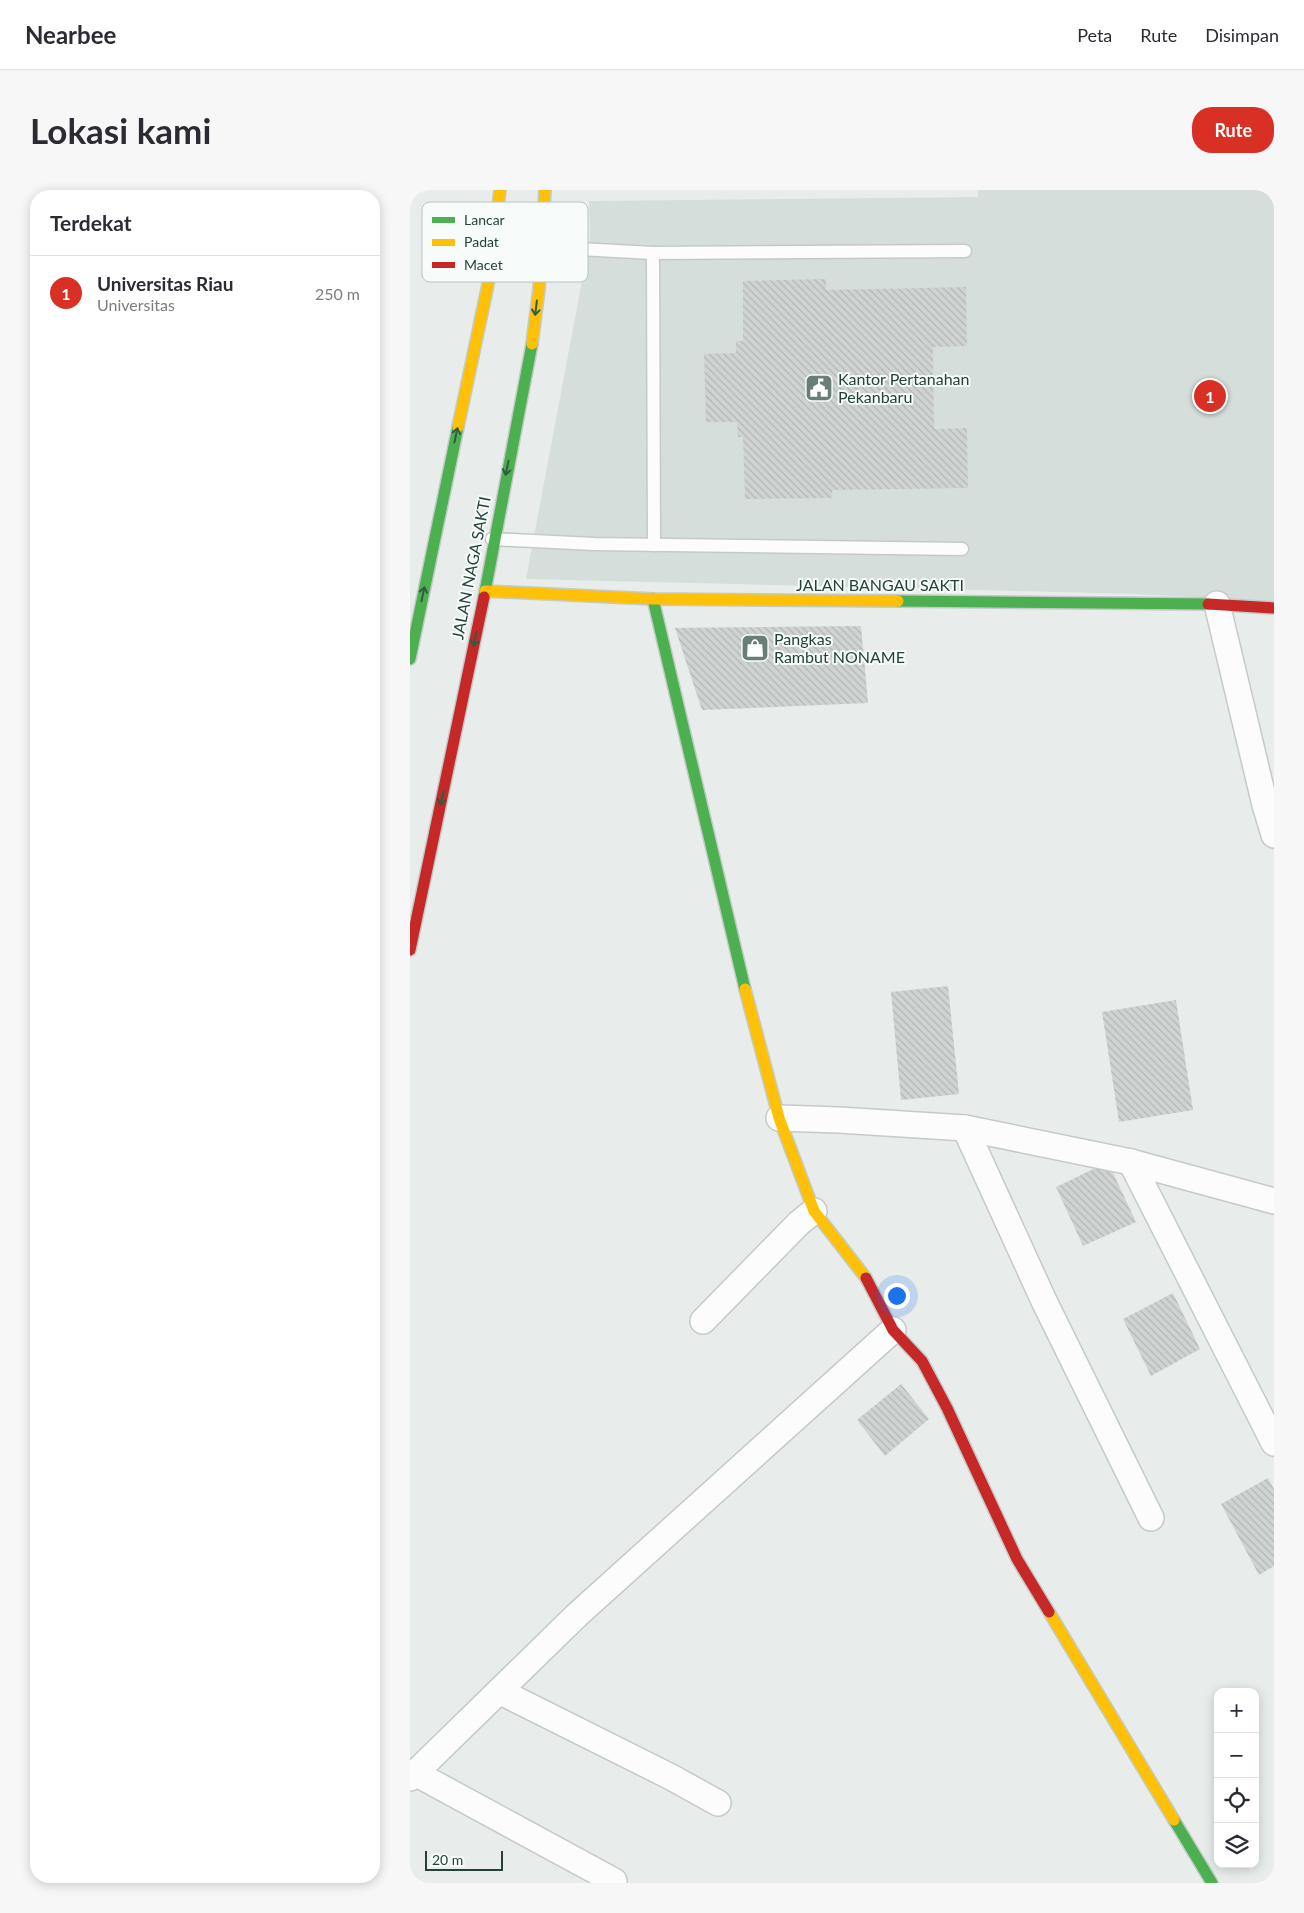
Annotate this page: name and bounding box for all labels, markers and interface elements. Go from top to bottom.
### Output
text: Nearbee [25,20,116,49]
text: Peta [1077,24,1112,46]
text: Rute [1140,24,1177,46]
text: Disimpan [1205,24,1279,46]
button: Rute [1192,107,1274,153]
text: Lokasi kami [30,109,211,151]
legend [422,202,588,282]
text: Terdekat [50,210,132,235]
text: Lancar [464,211,505,228]
text: Padat [464,233,499,250]
text: Macet [464,256,503,273]
text: Universitas Riau [97,272,233,295]
text: 1 [61,284,71,303]
text: 250 m [315,284,360,303]
text: Universitas [97,295,175,314]
one-way arrow [531,300,541,316]
place label: Kantor Pertanahan Pekanbaru [838,369,970,406]
public building icon: Kantor Pertanahan Pekanbaru [804,373,834,403]
pin: 1 [1194,377,1226,415]
one-way arrow [452,427,461,443]
one-way arrow [501,460,511,476]
street label: JALAN NAGA SAKTI [447,495,494,641]
street label: JALAN BANGAU SAKTI [796,575,964,594]
one-way arrow [419,586,429,602]
place label: Pangkas Rambut NONAME [774,629,905,666]
one-way arrow [470,630,479,646]
shop icon: Pangkas Rambut NONAME [740,633,770,663]
one-way arrow [436,790,446,806]
your location [884,1283,910,1309]
map controls [1214,1688,1259,1868]
button: + [1214,1688,1259,1733]
button: − [1214,1733,1259,1778]
button: locate [1214,1778,1259,1823]
button: layers [1214,1823,1259,1868]
scale bar [425,1848,502,1871]
text: 20 m [432,1851,463,1868]

